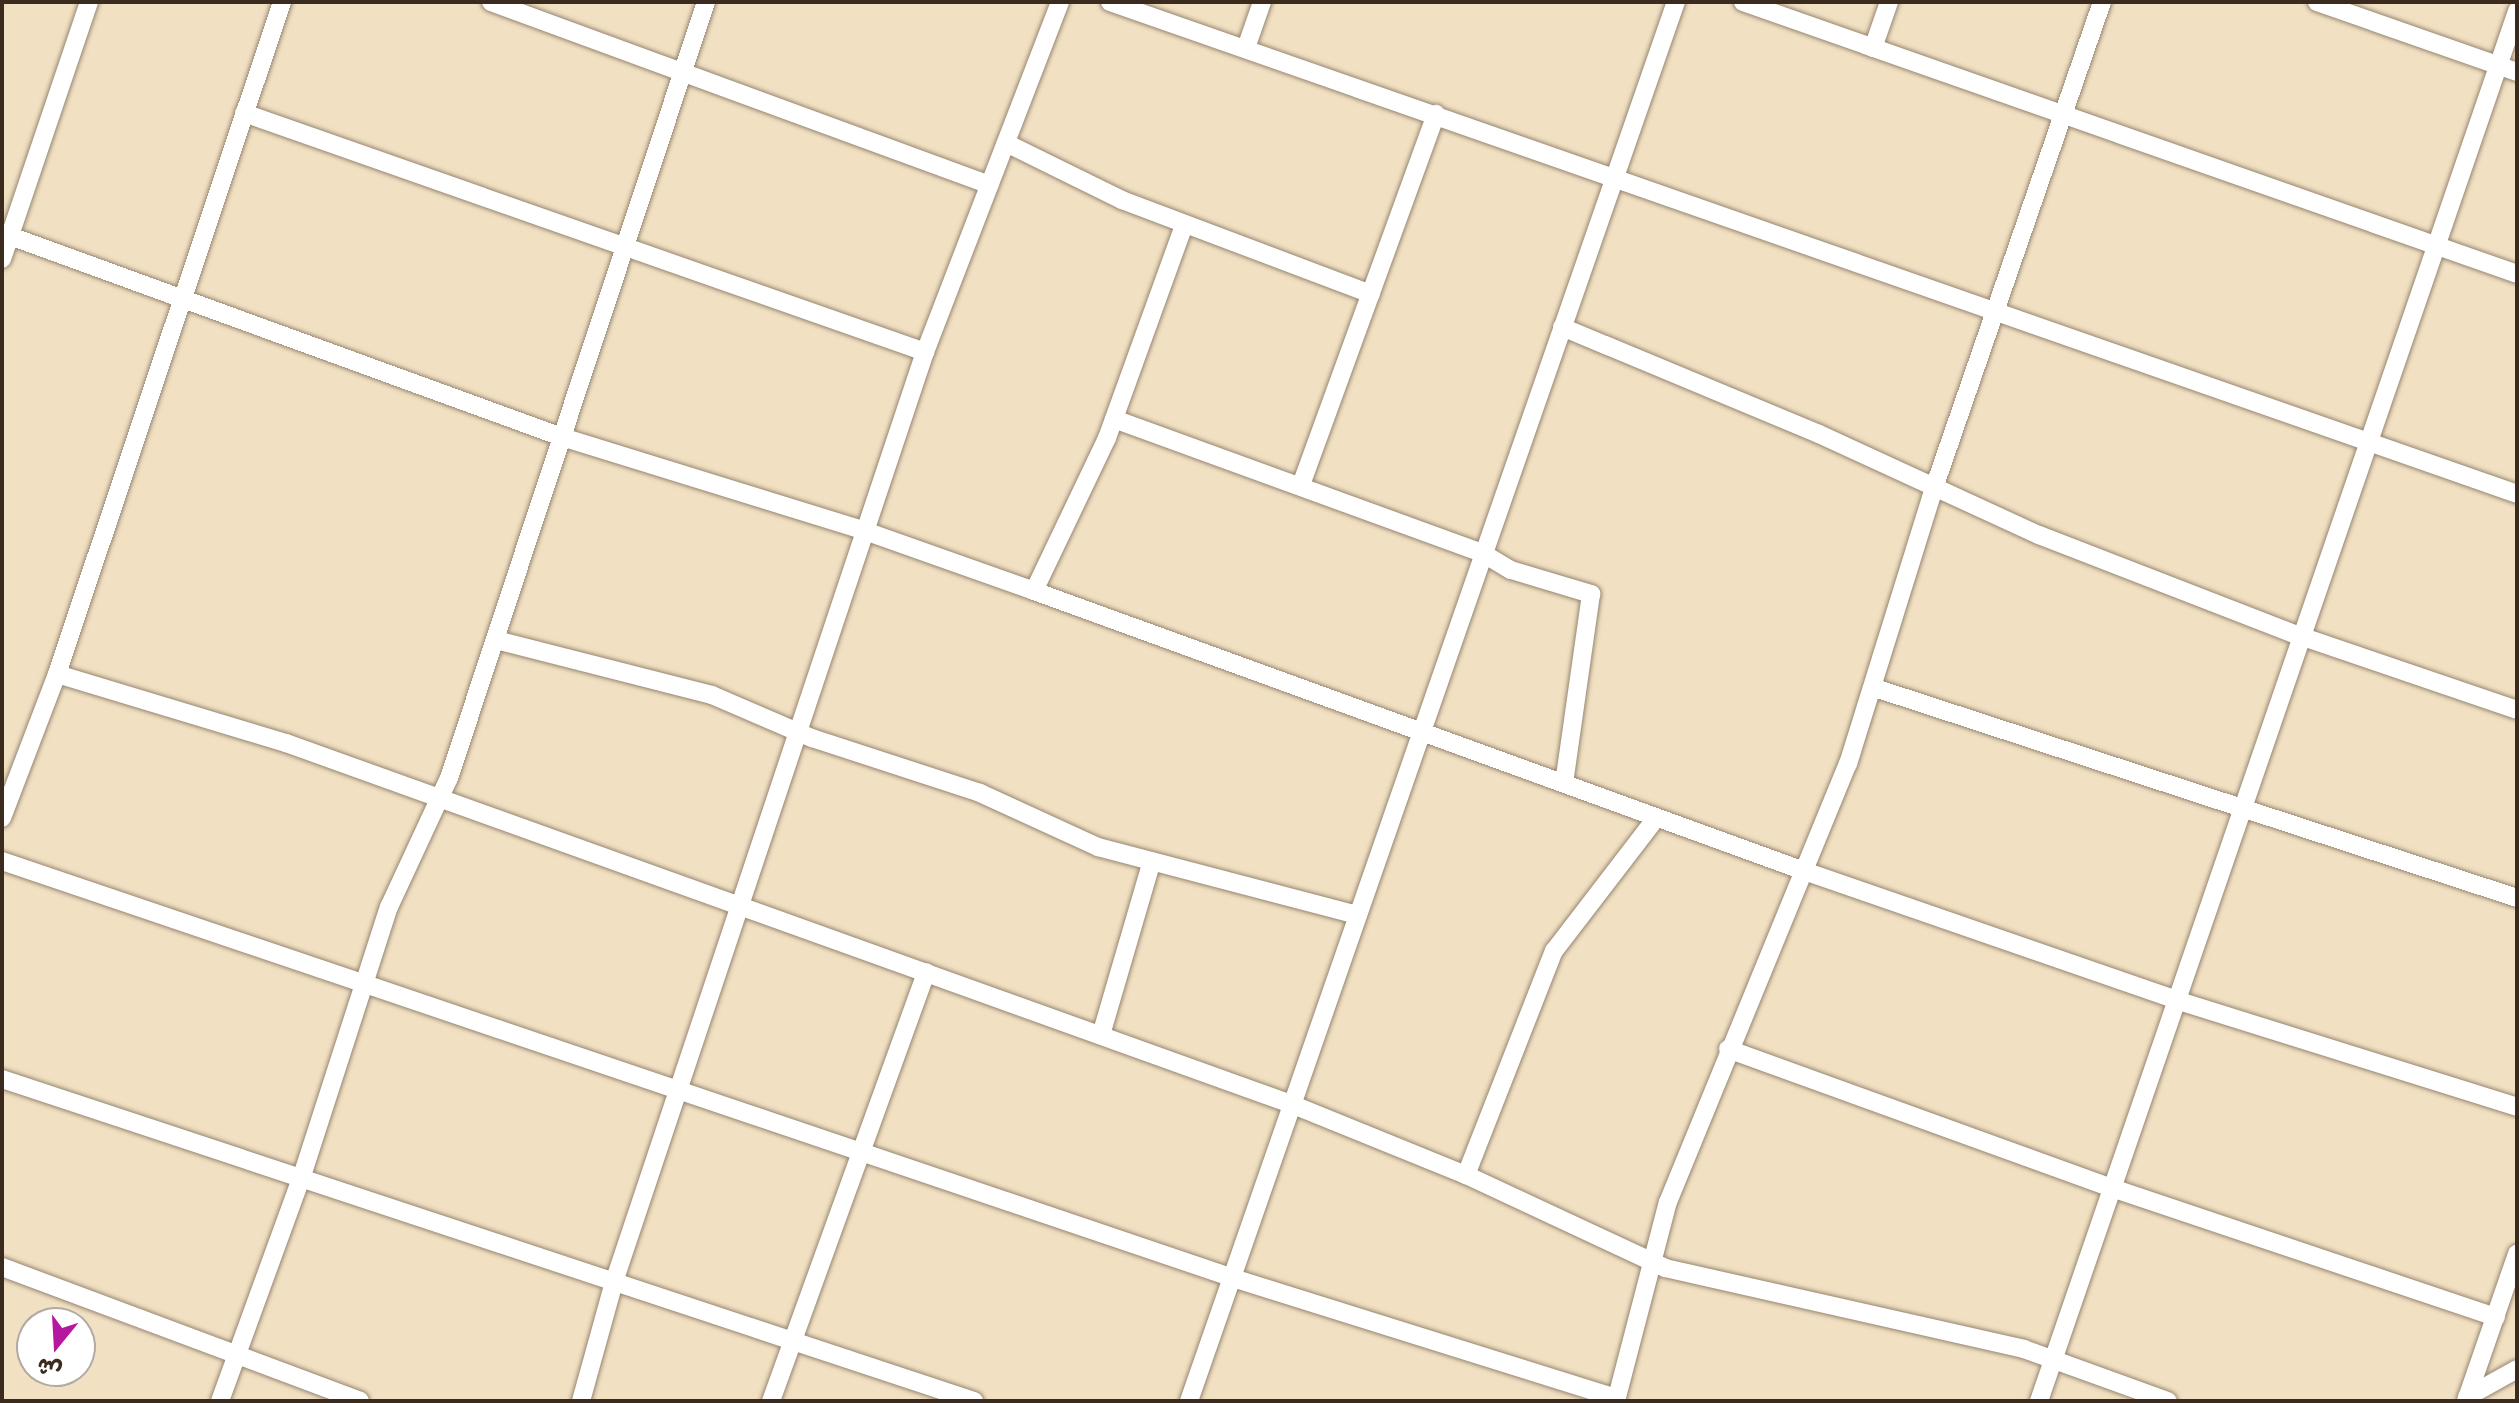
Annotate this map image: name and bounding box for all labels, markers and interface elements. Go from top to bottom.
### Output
north arrow [16,1307,96,1387]
text: ش [32,1346,67,1391]

